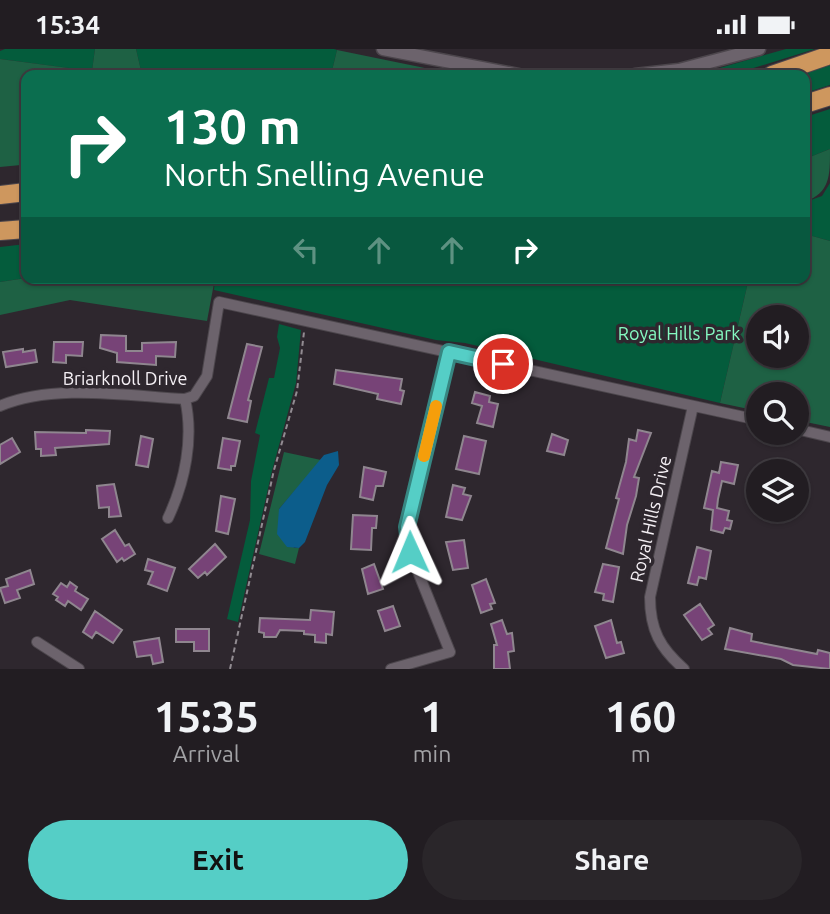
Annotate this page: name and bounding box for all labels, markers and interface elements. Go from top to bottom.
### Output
text: 15:34 [35,10,100,39]
icon: right [49,98,140,189]
text: 130 m [164,98,301,153]
text: North Snelling Avenue [164,156,485,192]
icon: left [287,231,325,269]
icon: ahead [360,231,398,269]
icon: ahead [433,231,471,269]
icon: right [506,231,544,269]
map controls [746,305,809,522]
button: sound [746,305,809,368]
park label: Royal Hills Park [618,323,740,343]
pin [473,334,533,394]
icon: arrive [484,345,522,383]
street label: Briarknoll Drive [63,368,187,388]
button: search [746,382,809,445]
street label: Royal Hills Drive [626,454,674,584]
button: layers [746,459,809,522]
position arrow [373,515,447,589]
text: 15:35 [154,693,259,740]
text: 1 [420,693,444,740]
text: 160 [605,693,676,740]
text: Arrival [173,741,240,766]
text: min [413,741,451,766]
text: m [631,741,651,766]
button: Exit [28,820,408,900]
button: Share [422,820,802,900]

